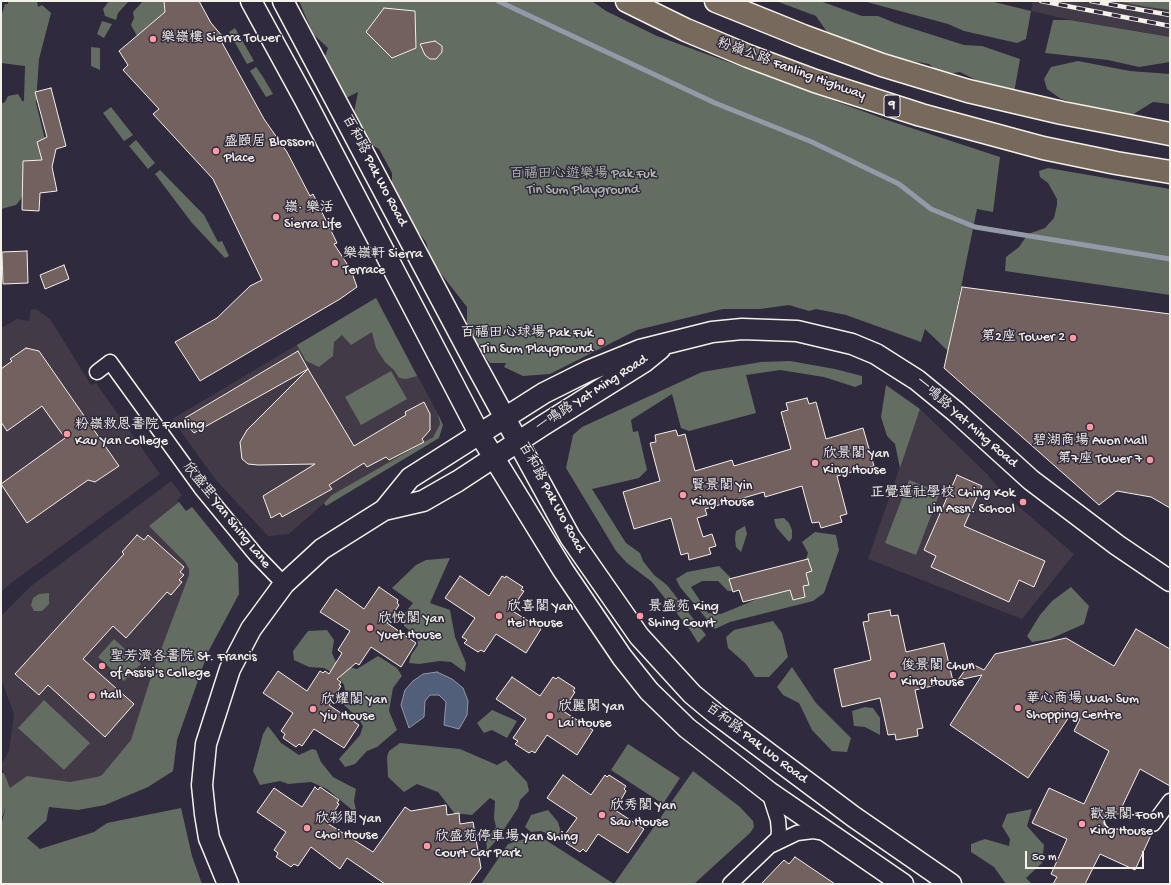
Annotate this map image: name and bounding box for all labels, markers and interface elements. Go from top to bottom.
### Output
place label: 樂嶺樓 Sierra Tower [161,31,280,47]
marker: 樂嶺樓 Sierra Tower [148,34,158,44]
street label: 粉嶺公路 Fanling Highway [714,35,868,105]
road number: 9 [884,95,900,117]
street label: 百和路 Pak Wo Road [338,113,410,229]
place label: 盛頤居 Blossom Place [224,135,314,168]
marker: 盛頤居 Blossom Place [211,146,221,156]
park label: 百福田心遊樂場 Pak Fuk Tin Sum Playground [510,167,656,200]
place label: 嶺· 樂活 Sierra Life [284,201,341,234]
marker: 嶺· 樂活 Sierra Life [271,212,281,222]
place label: 樂嶺軒 Sierra Terrace [343,247,423,280]
marker: 樂嶺軒 Sierra Terrace [330,258,340,268]
place label: 百福田心球場 Pak Fuk Tin Sum Playground [461,326,593,358]
place label: 第2座 Tower 2 [981,330,1065,346]
marker: 第2座 Tower 2 [1068,333,1078,343]
marker: 百福田心球場 Pak Fuk Tin Sum Playground [596,337,606,347]
street label: 一鳴路 Yat Ming Road [533,352,651,436]
street label: 一鳴路 Yat Ming Road [911,374,1021,472]
place label: 粉嶺救恩書院 Fanling Kau Yan College [75,418,205,450]
marker: 碧湖商場 Avon Mall [1085,422,1095,432]
marker: 粉嶺救恩書院 Fanling Kau Yan College [62,429,72,439]
place label: 碧湖商場 Avon Mall [1033,434,1147,450]
street label: 百和路 Pak Wo Road [514,440,588,556]
place label: 欣景閣 Yan King House [823,447,889,480]
place label: 第7座 Tower 7 [1057,452,1142,468]
marker: 第7座 Tower 7 [1145,455,1155,465]
marker: 欣景閣 Yan King House [810,458,820,468]
street label: 欣盛里 Yan Shing Lane [178,460,274,572]
place label: 賢景閣 Yin King House [691,479,754,512]
place label: 正覺蓮社學校 Ching Kok Lin Assn. School [870,486,1015,518]
marker: 賢景閣 Yin King House [678,490,688,500]
marker: 正覺蓮社學校 Ching Kok Lin Assn. School [1018,497,1028,507]
place label: 欣喜閣 Yan Hei House [507,600,573,632]
place label: 景盛苑 King Shing Court [648,600,719,632]
marker: 欣喜閣 Yan Hei House [494,611,504,621]
marker: 景盛苑 King Shing Court [635,611,645,621]
place label: 欣悅閣 Yan Yuet House [378,612,444,644]
marker: 欣悅閣 Yan Yuet House [365,623,375,633]
place label: 聖芳濟各書院 St. Francis of Assisi's College [110,650,257,682]
place label: 俊景閣 Chun King House [901,659,975,692]
marker: 聖芳濟各書院 St. Francis of Assisi's College [97,661,107,671]
marker: 俊景閣 Chun King House [888,670,898,680]
place label: Hall [100,688,122,704]
marker: Hall [87,691,97,701]
place label: 華心商場 Wah Sum Shopping Centre [1026,692,1139,724]
place label: 欣耀閣 Yan Yiu House [321,693,387,726]
place label: 欣麗閣 Yan Lai House [558,700,624,732]
street label: 百和路 Pak Wo Road [702,700,810,788]
marker: 華心商場 Wah Sum Shopping Centre [1013,703,1023,713]
marker: 欣耀閣 Yan Yiu House [308,704,318,714]
marker: 欣麗閣 Yan Lai House [545,711,555,721]
place label: 欣秀閣 Yan Sau House [610,799,676,832]
place label: 歡景閣 Foon King House [1090,808,1164,840]
marker: 欣秀閣 Yan Sau House [597,810,607,820]
place label: 欣彩閣 Yan Choi House [315,812,381,844]
marker: 歡景閣 Foon King House [1077,819,1087,829]
marker: 欣彩閣 Yan Choi House [302,823,312,833]
place label: 欣盛苑停車場 Yan Shing Court Car Park [435,830,578,862]
marker: 欣盛苑停車場 Yan Shing Court Car Park [422,841,432,851]
scale bar [1027,843,1146,869]
text: 50 m [1032,851,1057,865]

